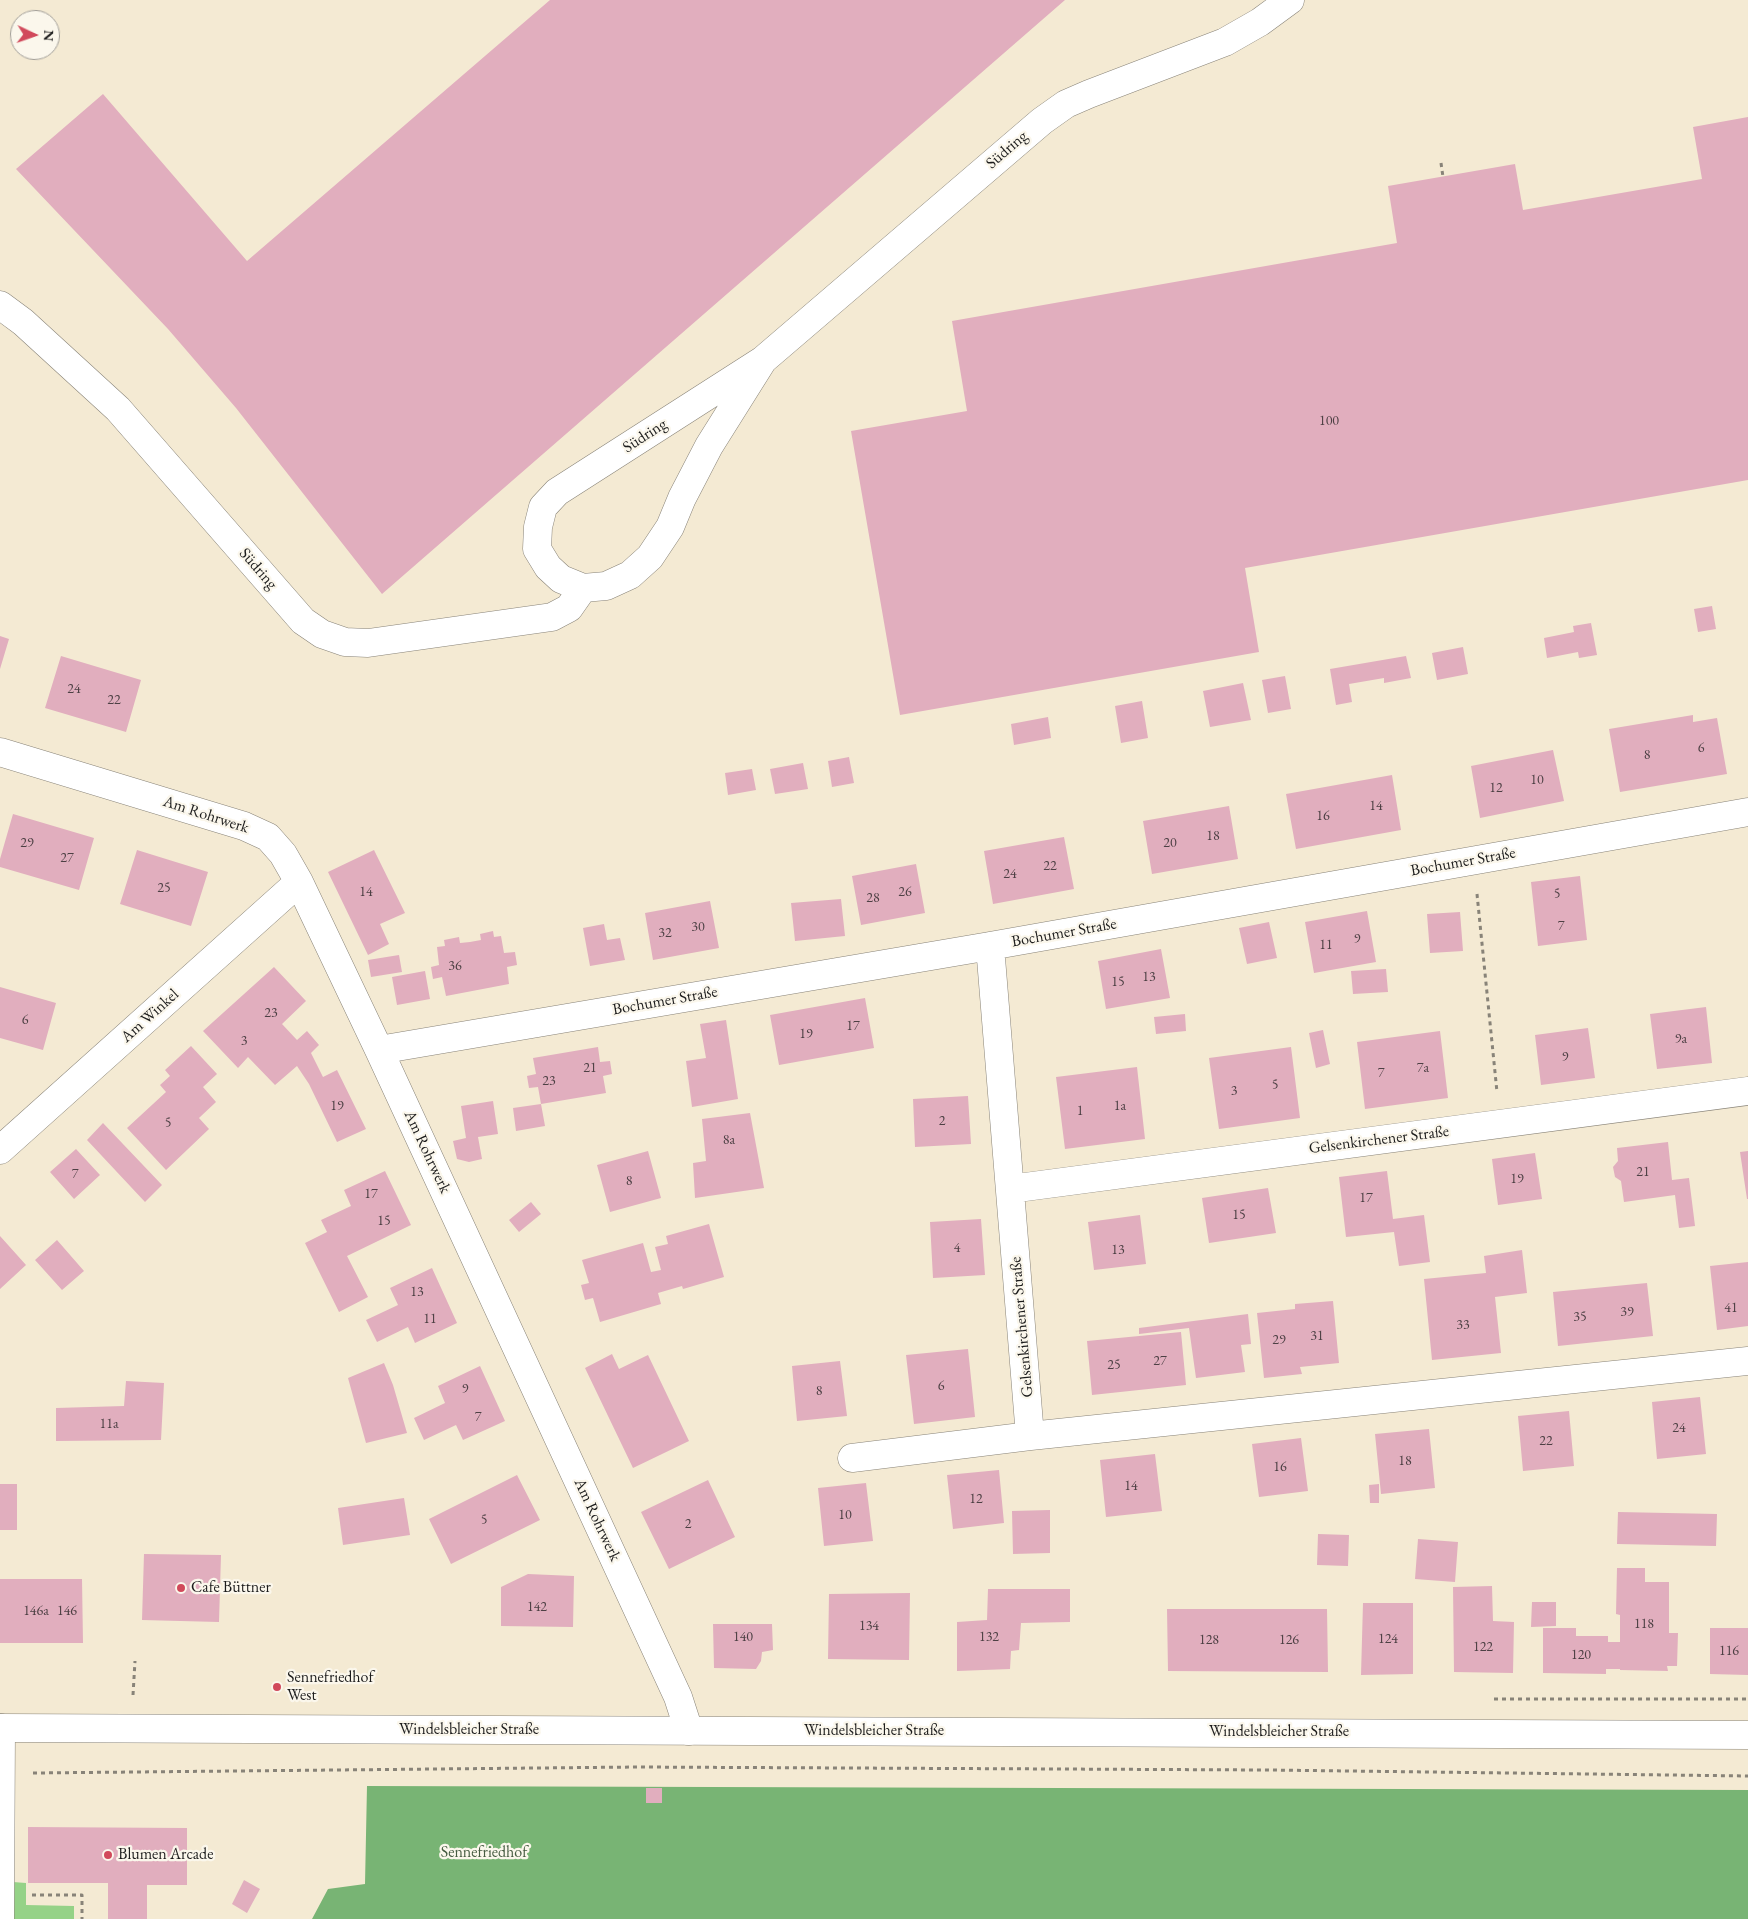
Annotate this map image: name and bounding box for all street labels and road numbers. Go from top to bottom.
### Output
street label: Südring [982,127,1032,173]
street label: Südring [619,415,671,457]
street label: Südring [235,544,281,594]
street label: Am Rohrwerk [161,792,251,838]
street label: Bochumer Straße [1409,843,1517,881]
street label: Bochumer Straße [1010,914,1118,952]
street label: Bochumer Straße [611,982,719,1020]
street label: Am Winkel [117,985,183,1047]
street label: Am Rohrwerk [399,1108,455,1196]
street label: Gelsenkirchener Straße [1308,1122,1450,1158]
street label: Gelsenkirchener Straße [1006,1256,1038,1398]
street label: Am Rohrwerk [569,1476,625,1564]
street label: Windelsbleicher Straße [399,1720,539,1740]
street label: Windelsbleicher Straße [804,1721,944,1741]
street label: Windelsbleicher Straße [1209,1722,1349,1742]

